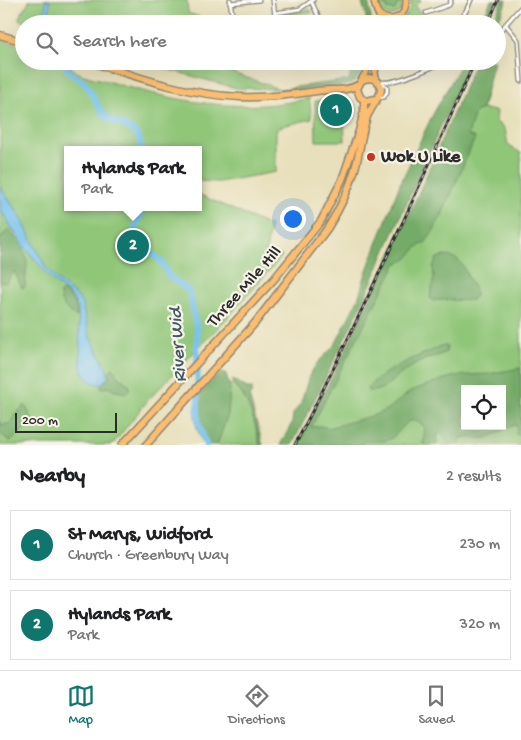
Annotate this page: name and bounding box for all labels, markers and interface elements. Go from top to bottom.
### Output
search box [15,15,506,70]
icon: search [33,29,61,57]
text: Search here [73,31,167,54]
pin: 1 [320,91,352,129]
popup [64,146,202,211]
place label: Wok U Like [380,147,461,168]
marker: Wok U Like [365,151,377,163]
text: Hylands Park [82,158,184,181]
text: Park [82,181,112,200]
your location [280,206,306,232]
pin: 2 [117,227,149,265]
street label: Three Mile Hill [202,242,287,333]
water label: River Wid [165,305,193,383]
map controls [461,385,506,430]
button: locate [461,385,506,430]
scale bar [15,410,118,433]
text: 200 m [22,413,58,430]
text: Nearby [20,465,85,490]
text: 2 results [446,468,501,487]
text: St Marys, Widford [68,524,211,547]
text: 1 [34,536,40,555]
text: 230 m [460,536,500,555]
text: Church · Greenbury Way [68,547,229,566]
text: Hylands Park [68,604,171,627]
text: 2 [33,616,41,635]
text: 320 m [460,616,500,635]
text: Park [68,627,99,646]
tab: Map [67,682,95,729]
tab: Directions [228,682,285,729]
tab: Saved [418,682,454,729]

